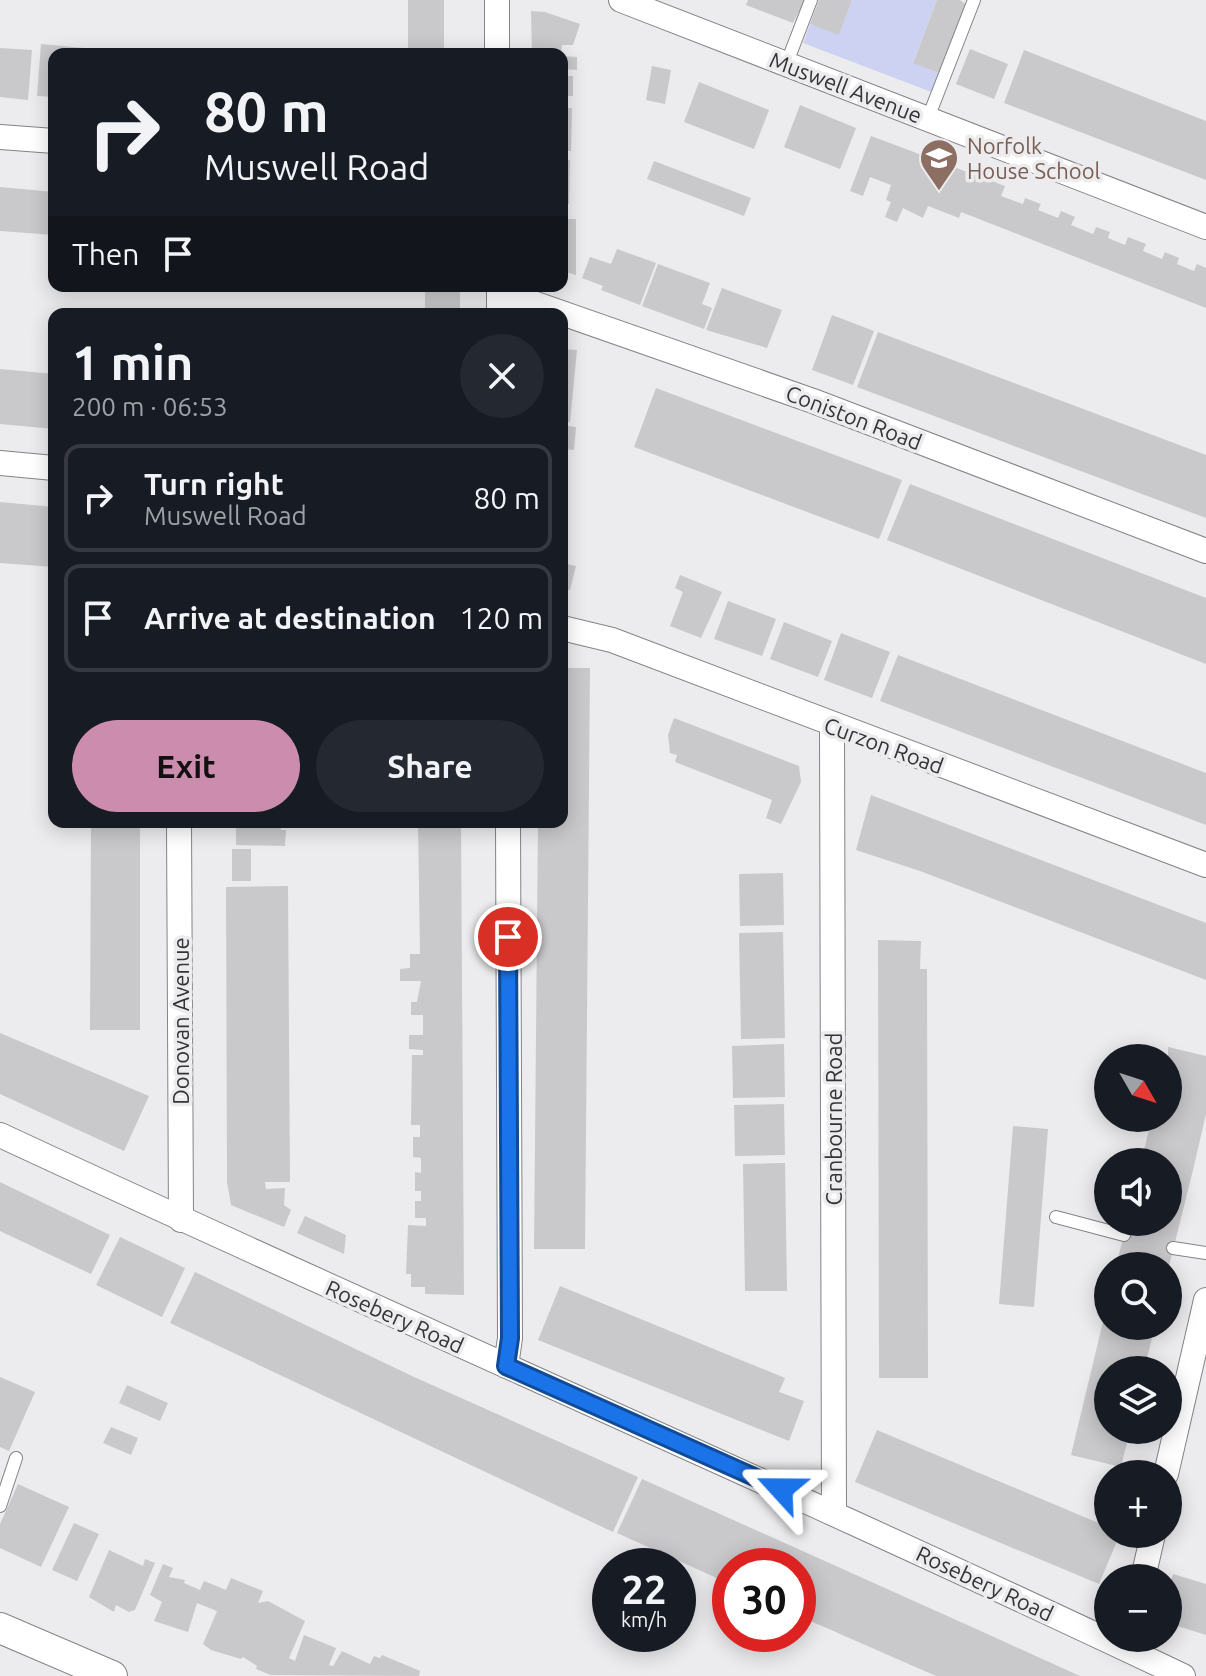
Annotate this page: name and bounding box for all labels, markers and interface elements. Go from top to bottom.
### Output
street label: Muswell Avenue [766,46,926,128]
icon: right [72,80,176,184]
text: 80 m [204,80,329,143]
place label: Norfolk House School [967,133,1101,183]
school or university icon: Norfolk House School [918,137,960,192]
text: Muswell Road [204,146,429,187]
icon: arrive [156,232,200,276]
text: Then [72,237,140,271]
button: close [460,334,544,418]
text: 1 min [72,335,193,389]
street label: Coniston Road [782,380,926,454]
text: 200 m · 06:53 [72,392,228,421]
text: Turn right [144,467,284,501]
icon: right [76,476,120,520]
text: 80 m [473,481,540,515]
text: Muswell Road [144,501,307,530]
icon: arrive [76,596,120,640]
text: Arrive at destination [144,601,436,635]
text: 120 m [460,601,543,635]
street label: Curzon Road [821,712,947,778]
button: Exit [72,720,300,812]
button: Share [316,720,544,812]
pin [474,903,542,971]
icon: arrive [486,915,530,959]
street label: Donovan Avenue [168,937,193,1105]
street label: Cranbourne Road [821,1033,846,1205]
north arrow [1094,1044,1182,1132]
map controls [1094,1044,1182,1652]
button: sound [1094,1148,1182,1236]
button: search [1094,1252,1182,1340]
street label: Rosebery Road [322,1274,468,1358]
button: layers [1094,1356,1182,1444]
position arrow [739,1447,823,1531]
button: + [1094,1460,1182,1548]
street label: Rosebery Road [912,1540,1058,1626]
speed limit sign: 30 [712,1548,816,1652]
button: − [1094,1564,1182,1652]
text: 22 [621,1567,667,1612]
text: km/h [621,1608,667,1631]

